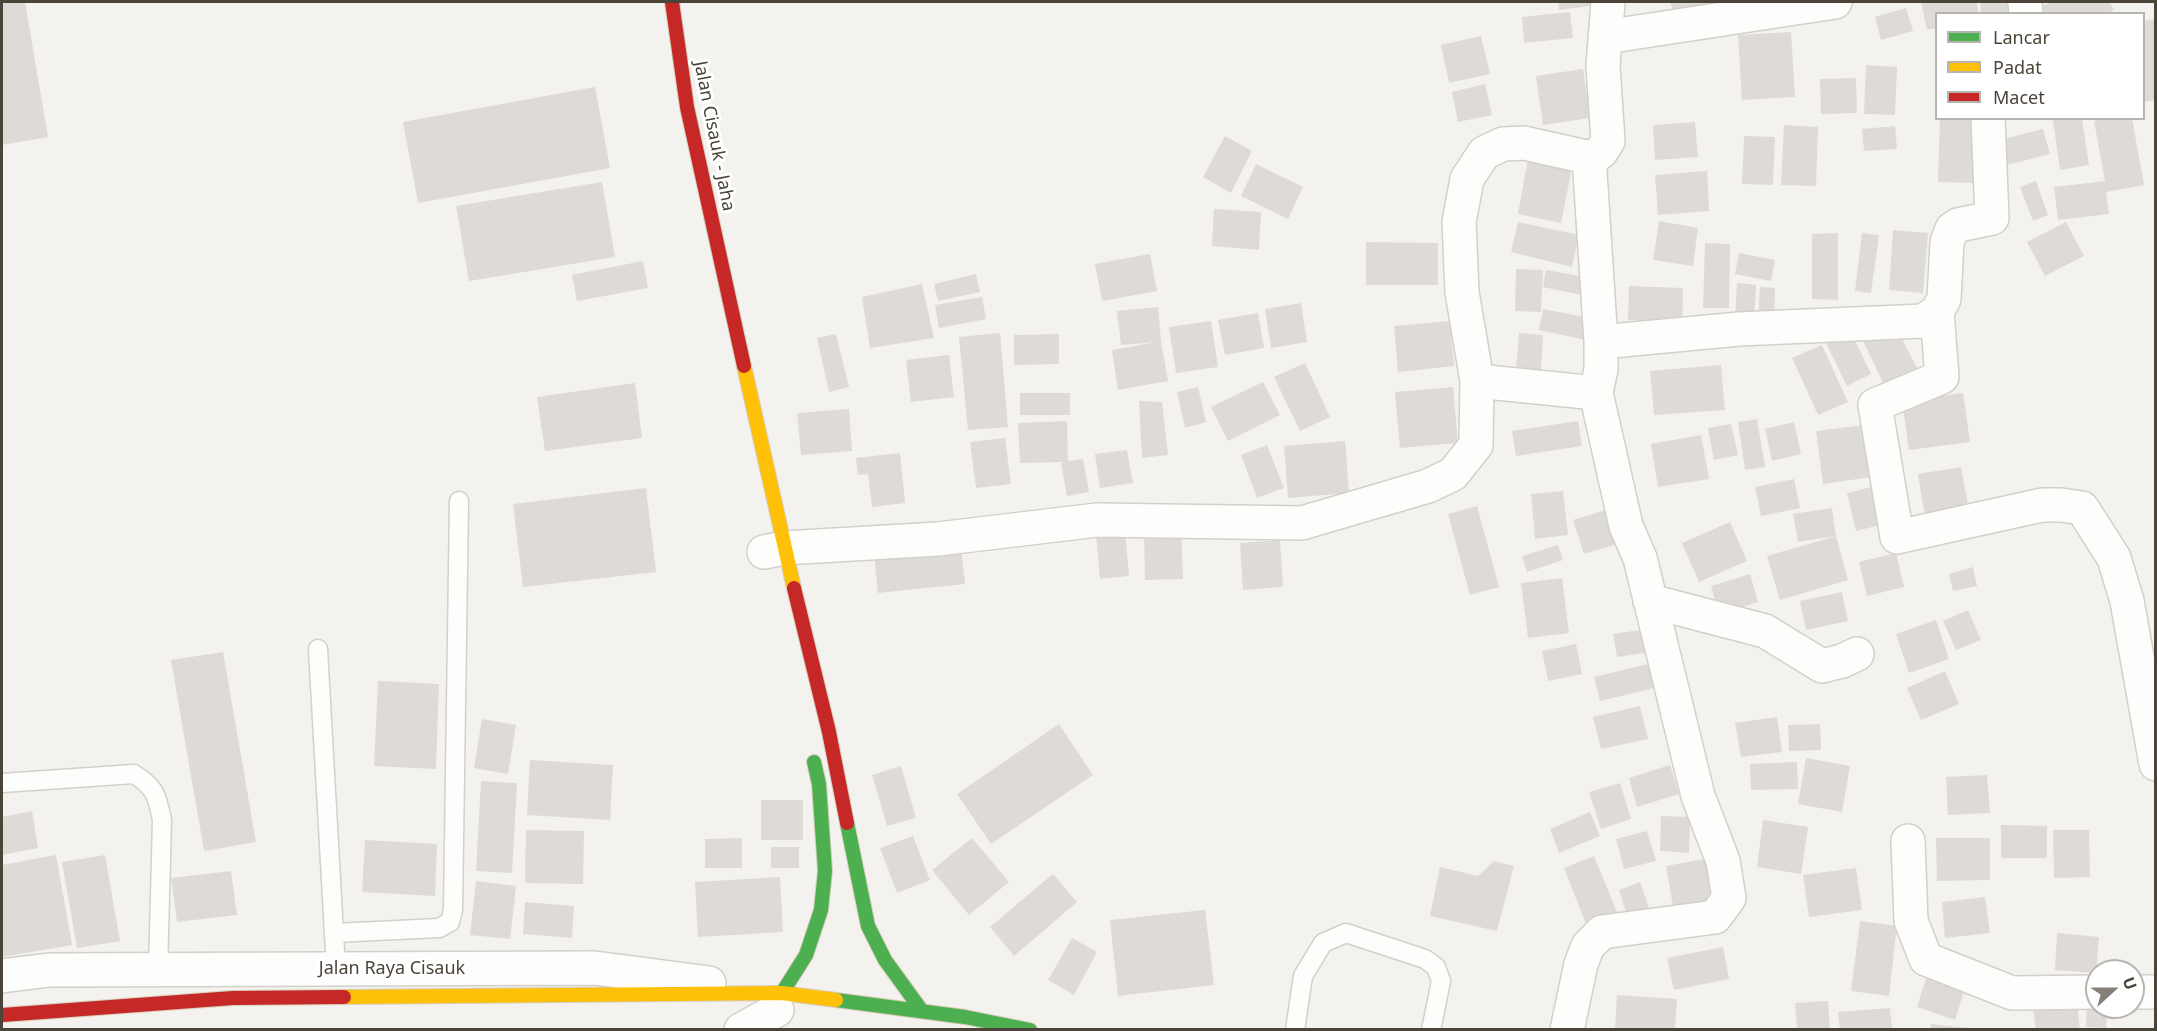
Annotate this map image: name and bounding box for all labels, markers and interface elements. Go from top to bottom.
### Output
legend [1935,12,2145,120]
text: Lancar [1993,25,2050,49]
text: Padat [1993,55,2042,79]
street label: Jalan Cisauk - Jaha [689,59,739,213]
text: Macet [1993,85,2045,109]
street label: Jalan Raya Cisauk [319,958,465,980]
north arrow [2085,959,2145,1019]
text: U [2117,974,2142,993]

